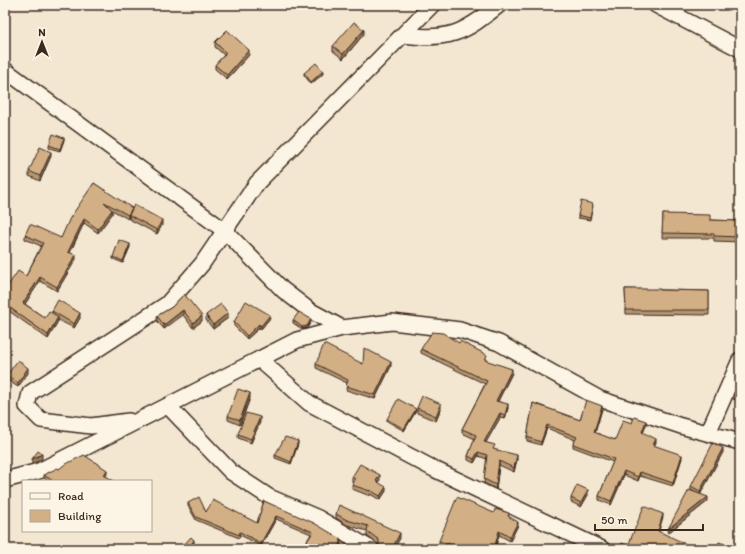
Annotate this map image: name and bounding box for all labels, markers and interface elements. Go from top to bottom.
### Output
north arrow [22,22,62,62]
text: N [38,26,46,39]
legend [22,480,152,532]
text: Road [58,489,84,503]
scale bar [595,506,703,532]
text: Building [58,509,102,523]
text: 50 m [601,513,627,527]

